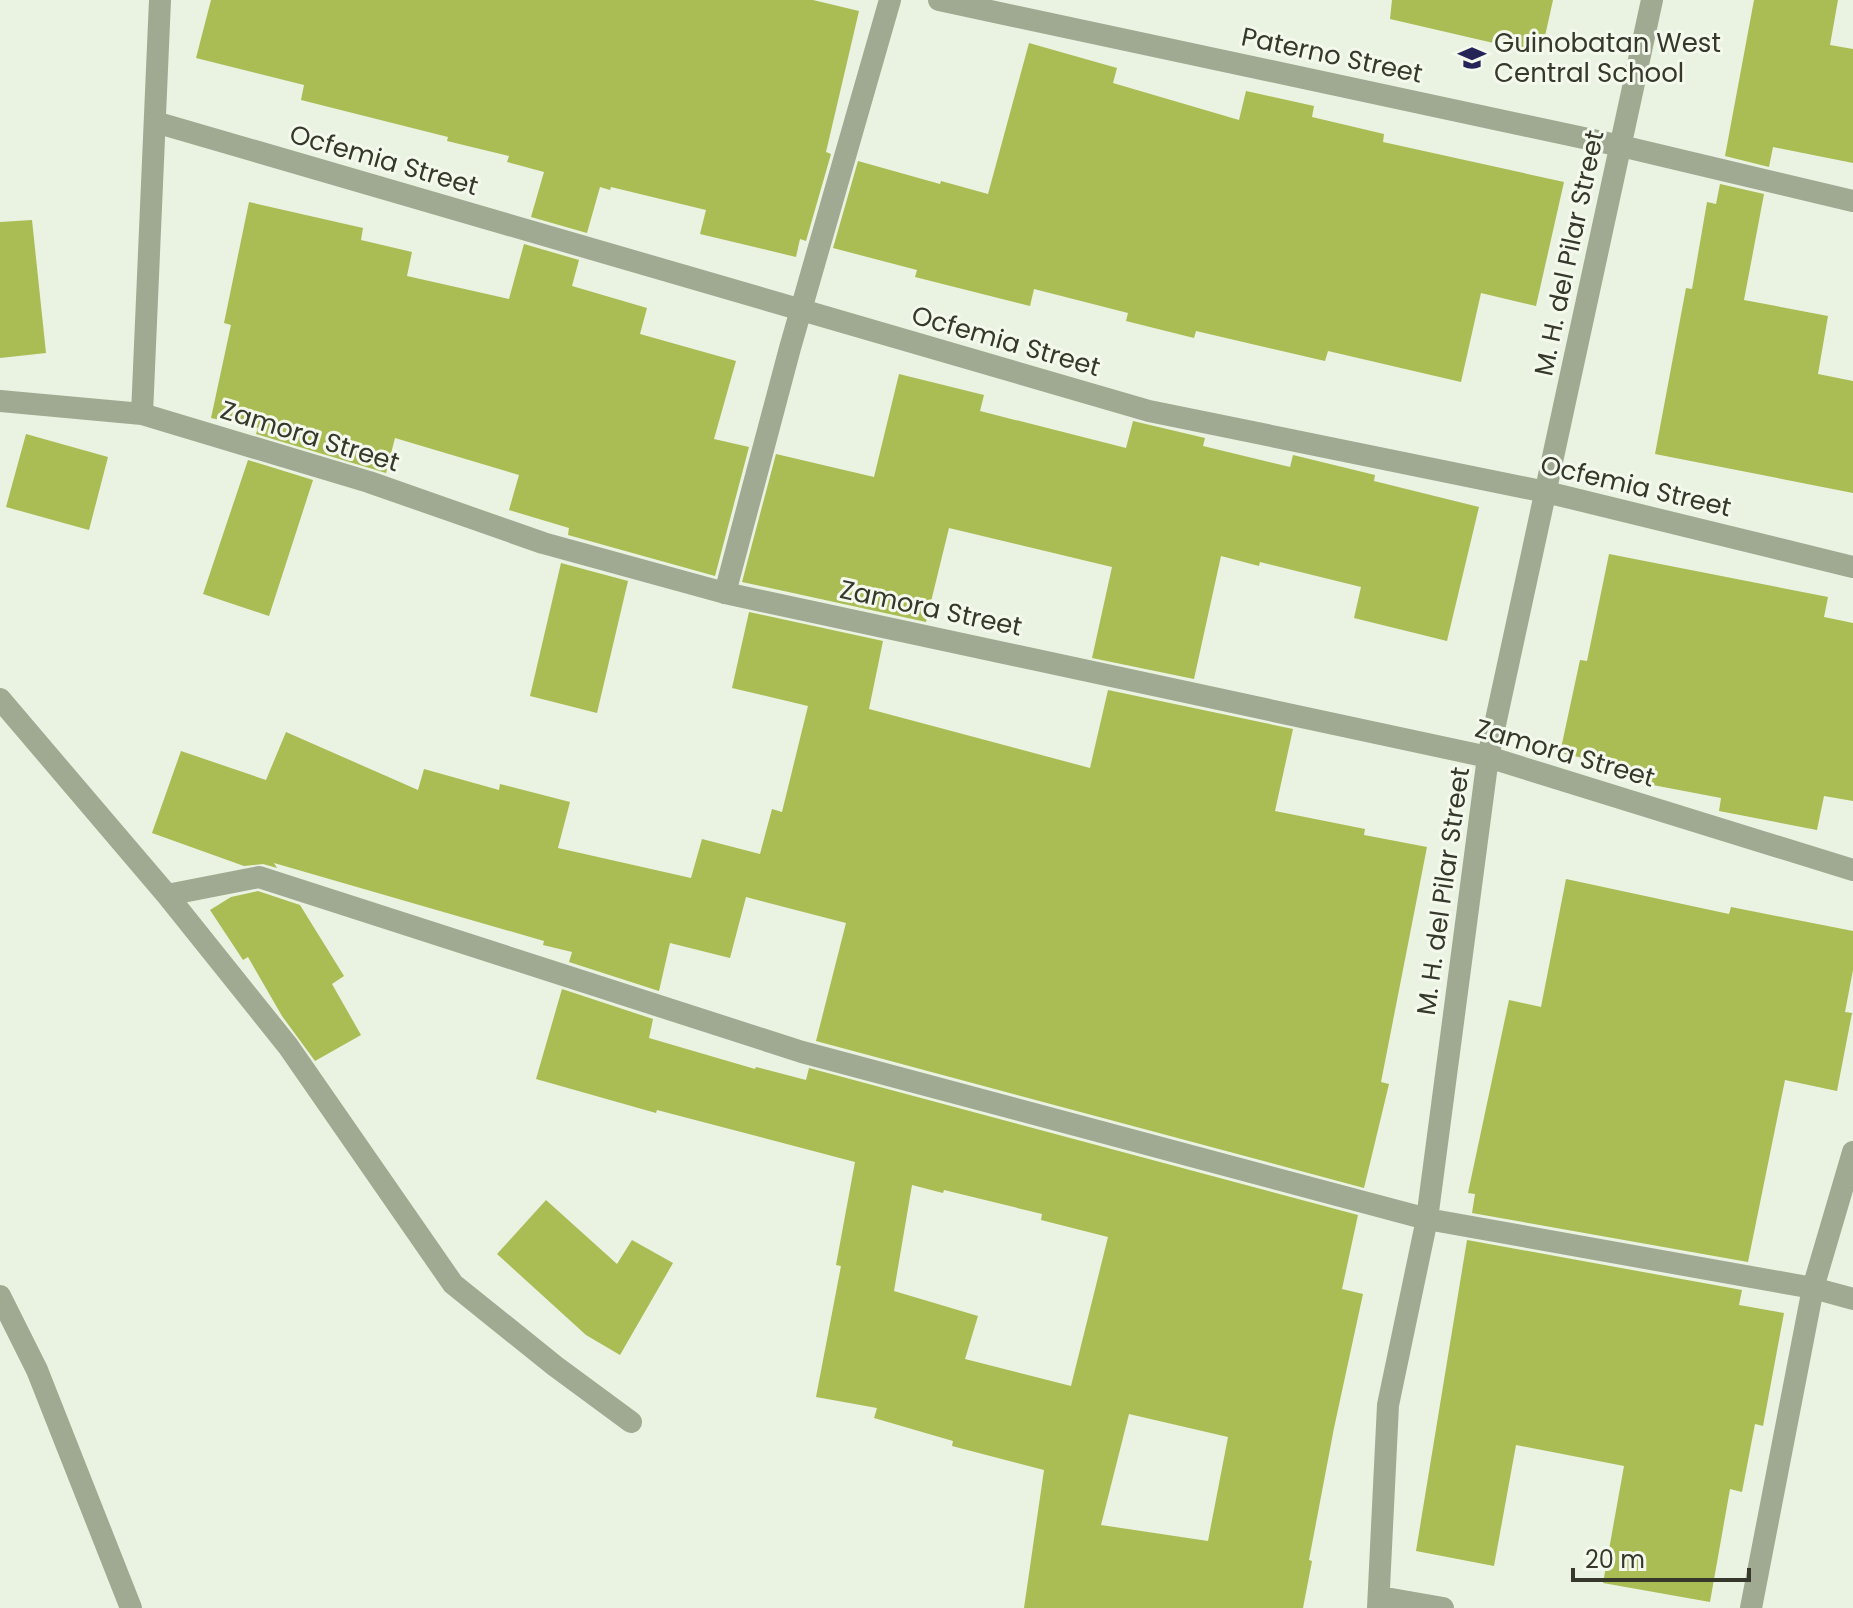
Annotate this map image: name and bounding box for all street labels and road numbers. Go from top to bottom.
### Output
street label: Paterno Street [1238,18,1426,92]
street label: Ocfemia Street [285,116,483,204]
street label: M. H. del Pilar Street [1525,127,1613,379]
street label: Ocfemia Street [907,297,1105,385]
street label: Zamora Street [216,392,404,480]
street label: Ocfemia Street [1537,447,1735,525]
street label: Zamora Street [837,571,1025,645]
street label: Zamora Street [1471,710,1659,796]
street label: M. H. del Pilar Street [1408,765,1478,1017]

